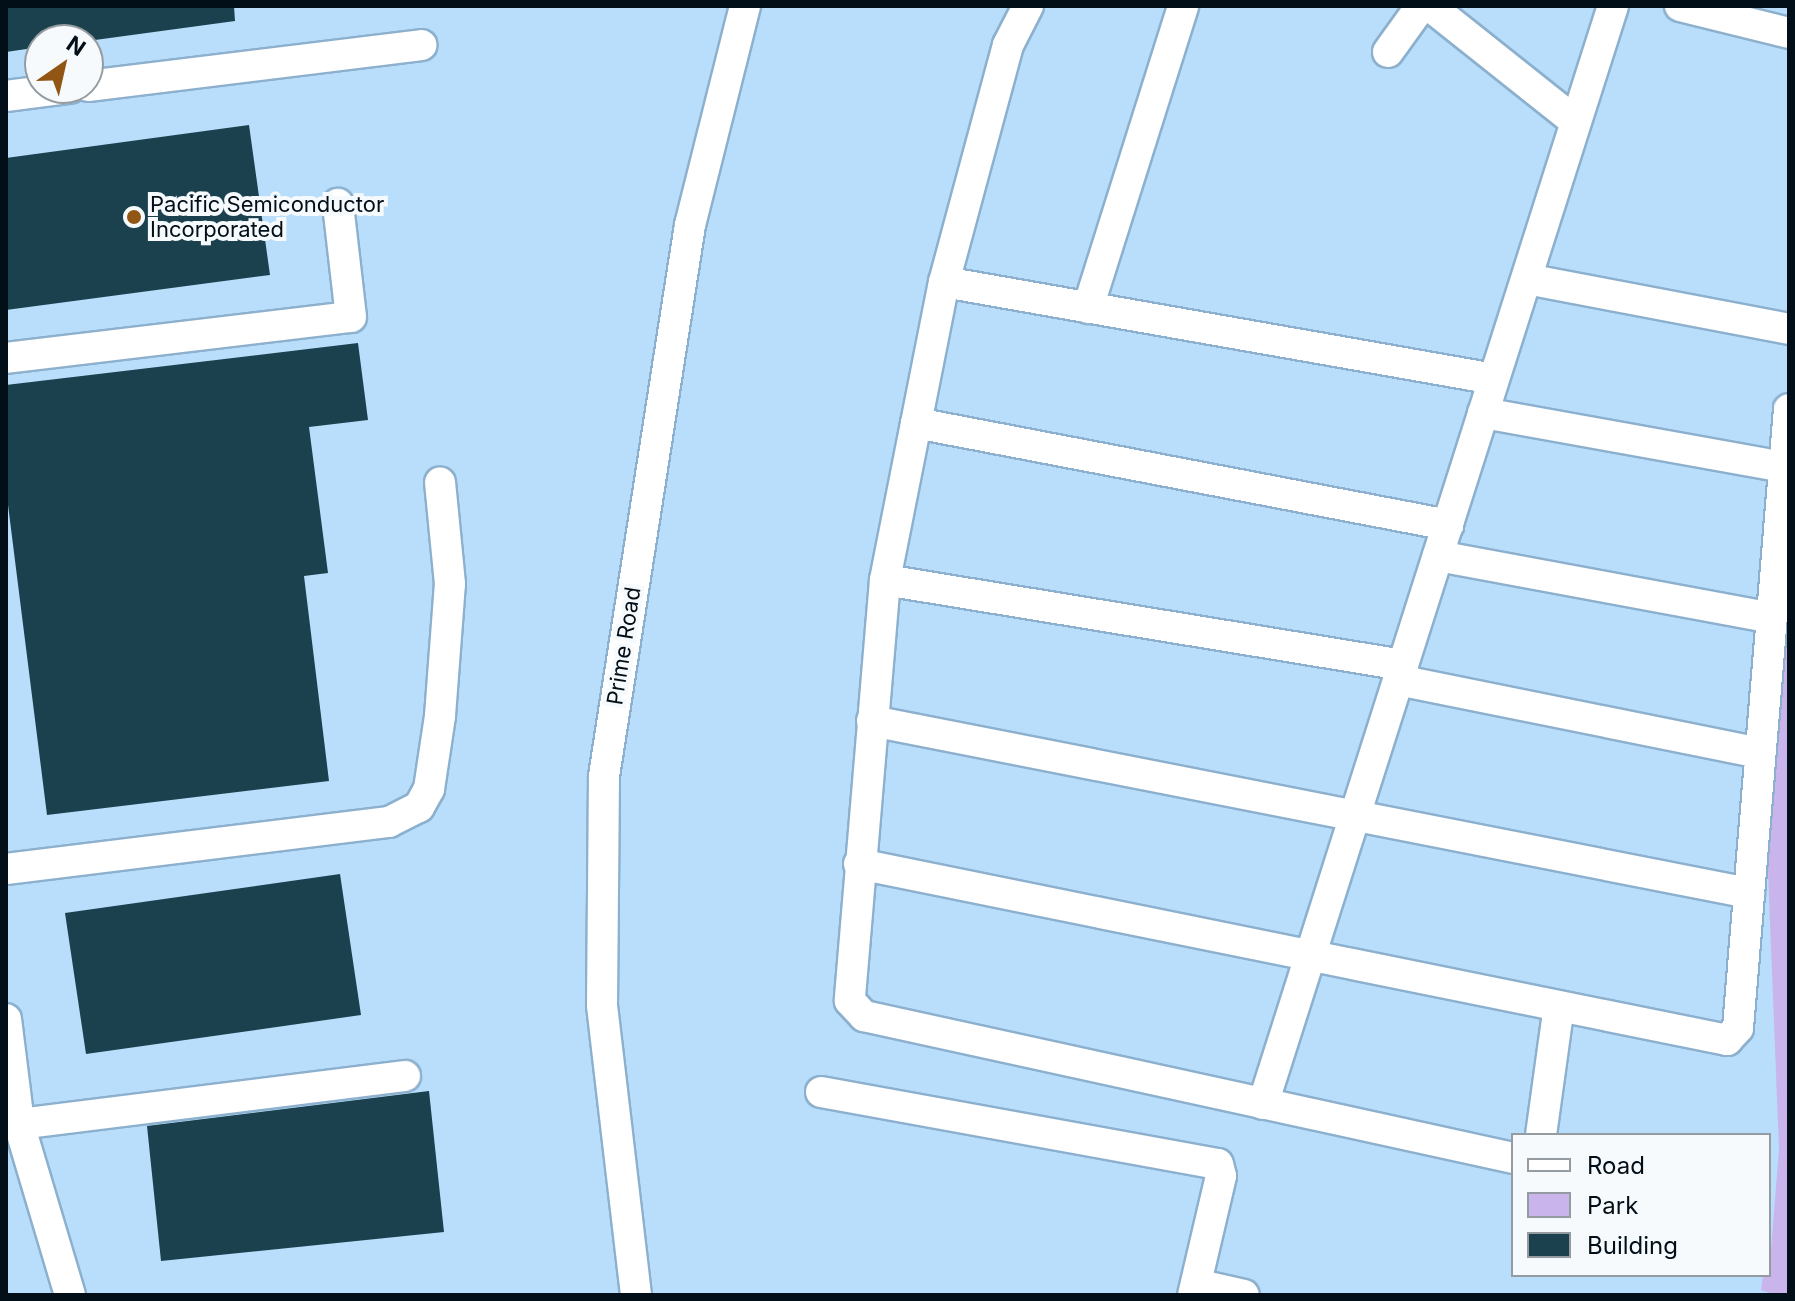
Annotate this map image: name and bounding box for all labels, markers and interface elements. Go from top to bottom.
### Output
north arrow [24,24,104,104]
text: N [62,30,91,61]
place label: Pacific Semiconductor Incorporated [150,191,384,242]
marker: Pacific Semiconductor Incorporated [125,208,143,226]
street label: Prime Road [602,585,646,707]
legend [1511,1133,1771,1277]
text: Road [1587,1151,1645,1180]
text: Park [1587,1191,1638,1220]
text: Building [1587,1231,1678,1260]

